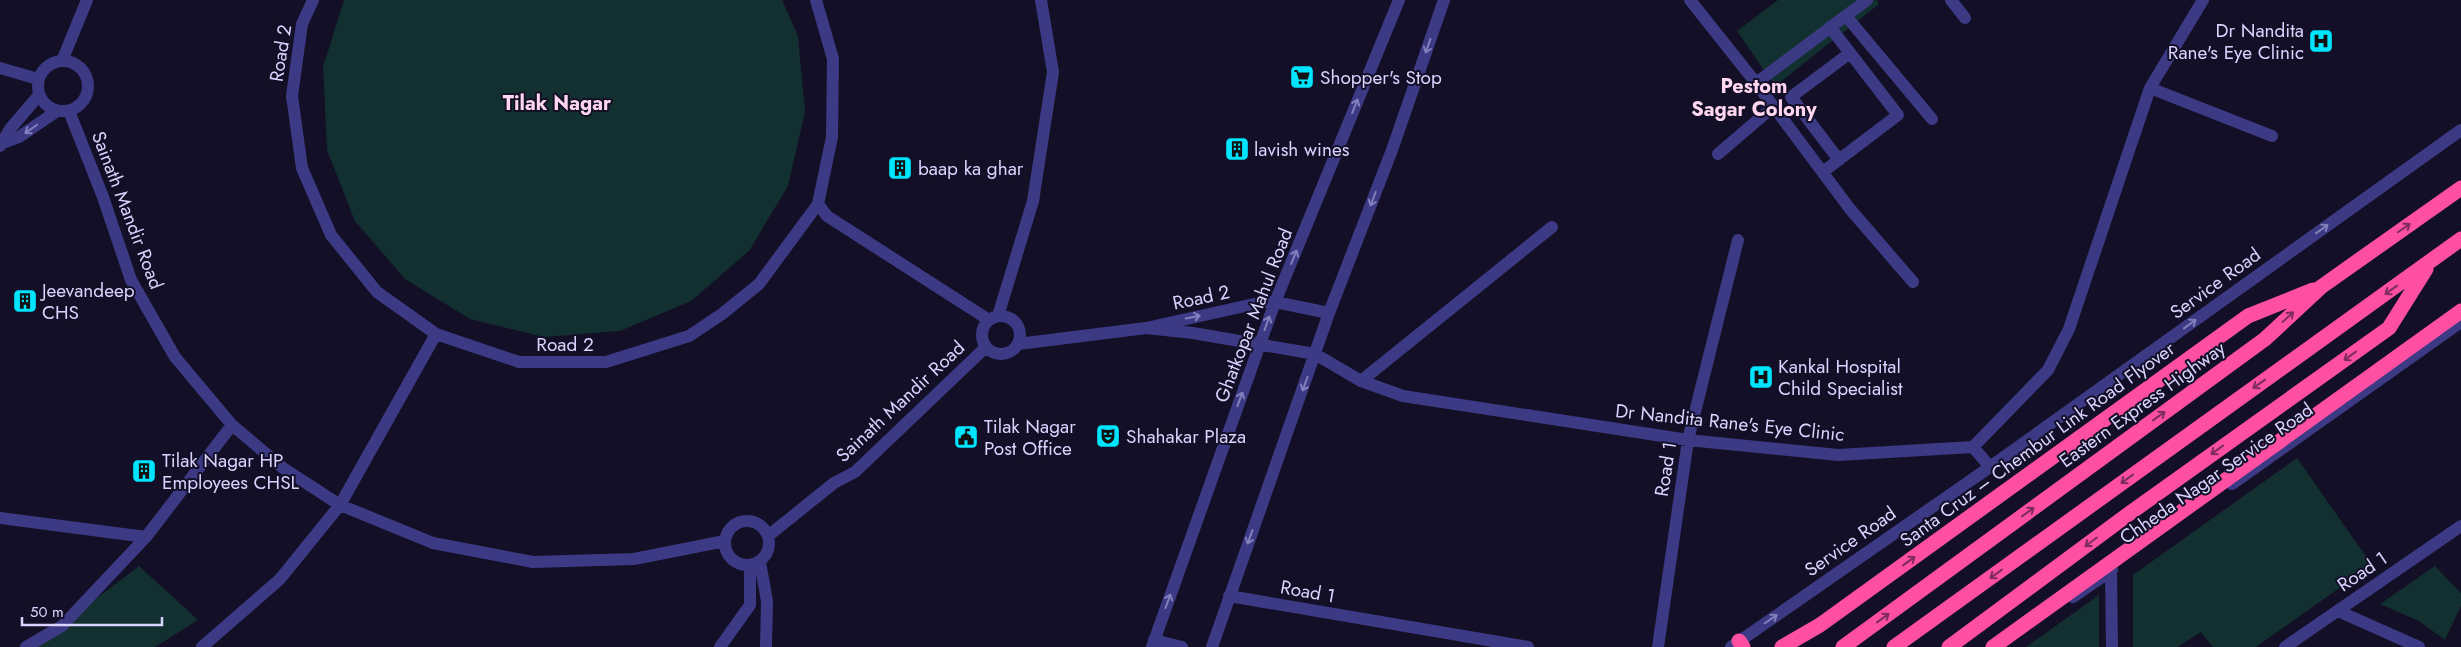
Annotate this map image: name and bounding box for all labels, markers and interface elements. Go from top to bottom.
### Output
place label: Dr Nandita Rane's Eye Clinic [2168,17,2304,66]
street label: Road 2 [263,23,298,84]
hospital icon: Dr Nandita Rane's Eye Clinic [2308,28,2334,54]
one-way arrow [1423,38,1432,53]
supermarket icon: Shopper's Stop [1289,64,1315,90]
place label: Shopper's Stop [1320,64,1442,91]
district label: Pestom Sagar Colony [1691,72,1817,124]
district label: Tilak Nagar [503,89,612,118]
one-way arrow [1351,99,1361,114]
one-way arrow [24,124,38,134]
street label: Sainath Mandir Road [85,127,170,293]
building icon: lavish wines [1224,136,1250,162]
place label: lavish wines [1254,136,1350,163]
building icon: baap ka ghar [887,155,913,181]
place label: baap ka ghar [918,155,1024,182]
one-way arrow [1368,191,1377,206]
one-way arrow [2397,223,2411,233]
street label: Ghatkopar Mahul Road [1208,224,1299,406]
one-way arrow [2315,224,2329,234]
street label: Service Road [2164,241,2266,326]
one-way arrow [1290,249,1299,264]
place label: Jeevandeep CHS [39,277,135,326]
street label: Road 2 [1170,278,1232,317]
one-way arrow [2385,285,2399,295]
building icon: Jeevandeep CHS [12,288,38,314]
one-way arrow [2282,311,2294,323]
one-way arrow [1185,312,1201,322]
one-way arrow [1263,316,1272,332]
one-way arrow [2183,319,2197,329]
street label: Road 2 [536,331,594,358]
street label: Sainath Mandir Road [830,334,971,468]
street label: Eastern Express Highway [2054,334,2231,474]
street label: Santa Cruz – Chembur Link Road Flyover [1894,335,2181,553]
one-way arrow [2343,351,2357,361]
place label: Kankal Hospital Child Specialist [1778,353,1903,402]
hospital icon: Kankal Hospital Child Specialist [1748,364,1774,390]
one-way arrow [1300,376,1309,392]
one-way arrow [2252,379,2266,389]
one-way arrow [1236,391,1246,407]
street label: Chheda Nagar Service Road [2114,396,2318,551]
street label: Dr Nandita Rane's Eye Clinic [1614,397,1846,448]
one-way arrow [2152,411,2166,421]
place label: Tilak Nagar Post Office [984,413,1076,462]
theatre icon: Shahakar Plaza [1095,423,1121,449]
place label: Shahakar Plaza [1126,423,1246,450]
public building icon: Tilak Nagar Post Office [953,424,979,450]
street label: Road 1 [1648,440,1683,498]
one-way arrow [2210,445,2224,455]
place label: Tilak Nagar HP Employees CHSL [162,447,300,496]
building icon: Tilak Nagar HP Employees CHSL [131,458,157,484]
one-way arrow [2121,474,2135,484]
street label: Service Road [1799,500,1902,583]
one-way arrow [2021,507,2035,517]
one-way arrow [1245,529,1254,545]
one-way arrow [2084,537,2098,547]
street label: Road 1 [2332,545,2393,598]
one-way arrow [1902,555,1915,566]
one-way arrow [1989,569,2003,579]
street label: Road 1 [1278,573,1337,610]
scale bar [22,594,162,626]
one-way arrow [1164,594,1173,609]
text: 50 m [30,601,64,623]
one-way arrow [1876,613,1890,623]
one-way arrow [1764,614,1778,624]

